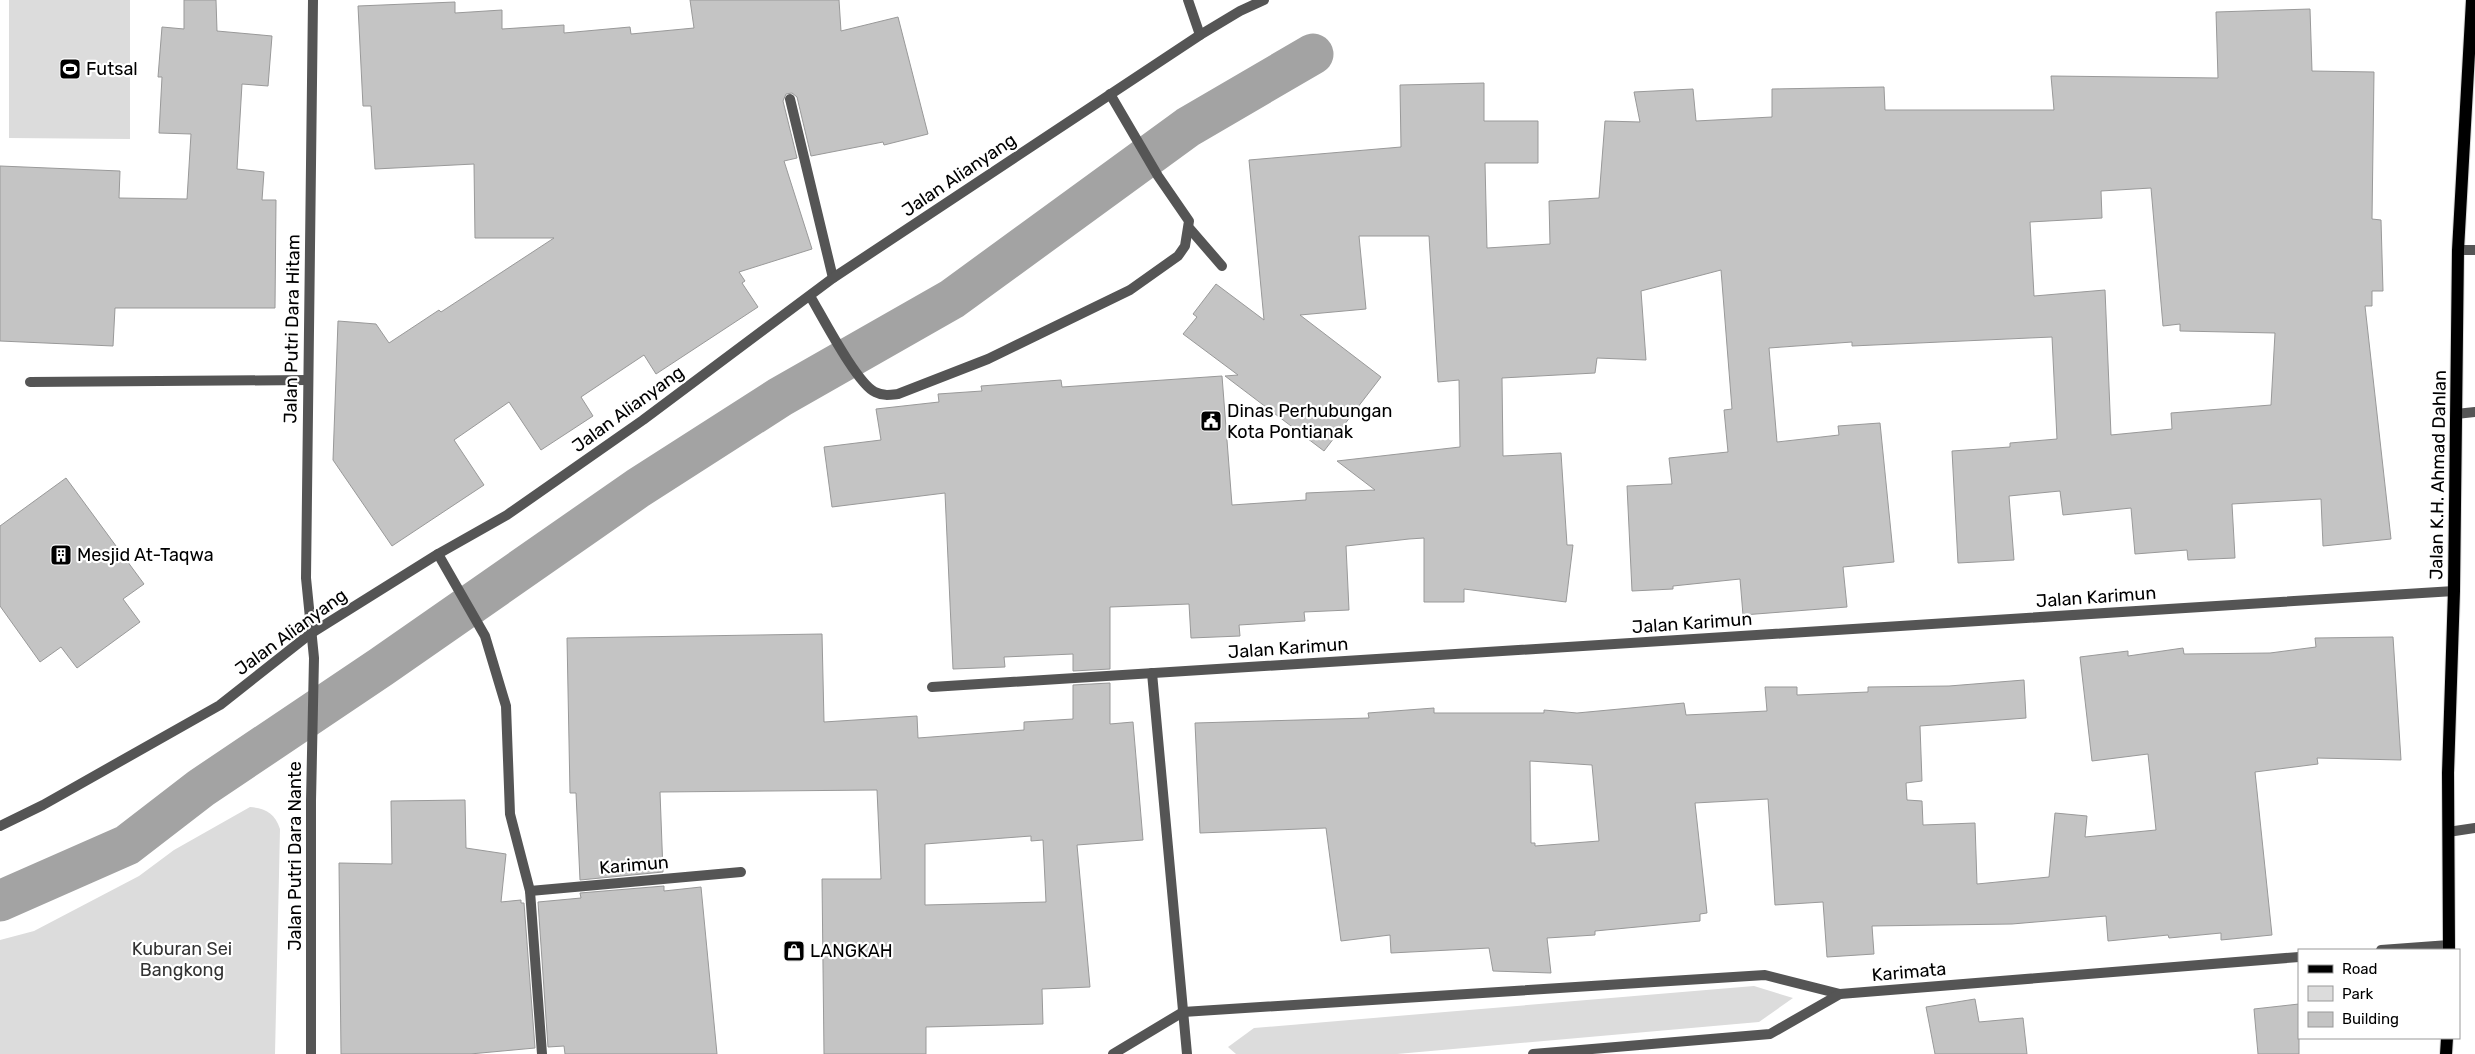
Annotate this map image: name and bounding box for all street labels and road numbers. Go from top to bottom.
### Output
street label: Jalan Alianyang [898,129,1020,221]
street label: Jalan Putri Dara Hitam [279,234,305,424]
street label: Jalan Alianyang [568,361,688,457]
street label: Jalan K.H. Ahmad Dahlan [2425,370,2451,580]
street label: Jalan Karimun [2035,582,2157,612]
street label: Jalan Alianyang [231,584,351,680]
street label: Jalan Karimun [1631,608,1753,638]
street label: Jalan Karimun [1227,633,1349,663]
street label: Jalan Putri Dara Nante [284,761,306,951]
street label: Karimun [598,851,670,879]
street label: Karimata [1871,958,1947,986]

